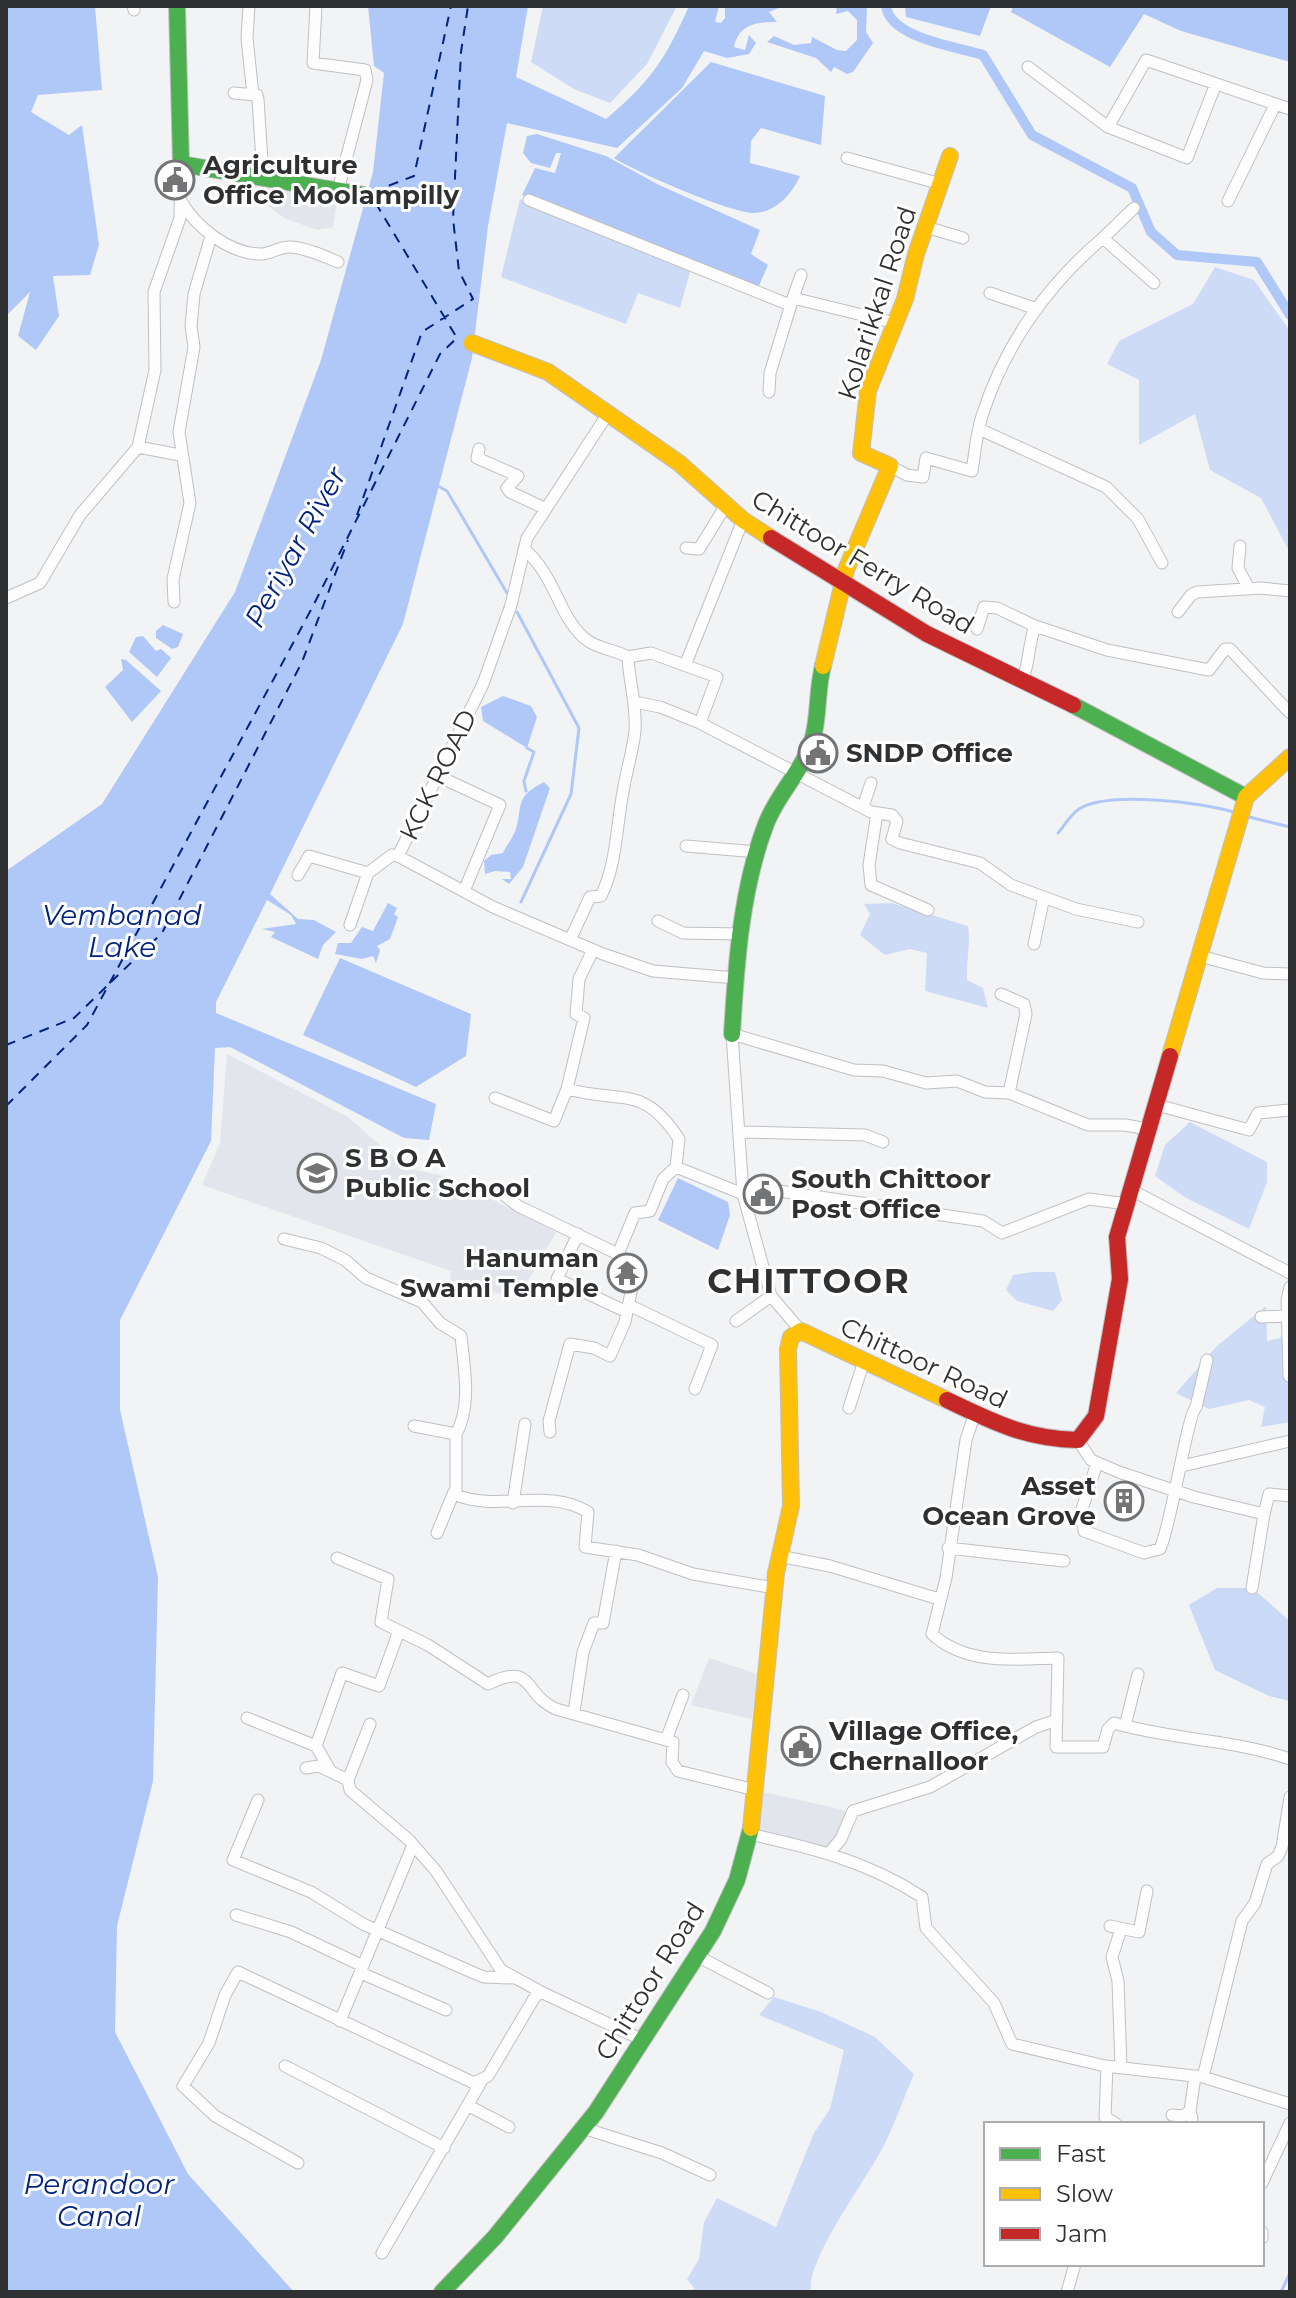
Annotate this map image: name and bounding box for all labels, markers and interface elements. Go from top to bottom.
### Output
place label: Agriculture Office Moolampilly [202,149,459,211]
public building icon: Agriculture Office Moolampilly [154,159,196,201]
street label: Kolarikkal Road [831,202,923,404]
water label: Periyar River [237,460,353,633]
street label: Chittoor Ferry Road [746,483,980,641]
street label: KCK ROAD [393,704,483,846]
public building icon: SNDP Office [797,732,839,774]
place label: SNDP Office [846,737,1013,769]
water label: Vembanad Lake [42,898,202,964]
place label: S B O A Public School [345,1142,530,1204]
school or university icon: S B O A Public School [296,1152,338,1194]
place label: South Chittoor Post Office [791,1163,991,1225]
public building icon: South Chittoor Post Office [742,1173,784,1215]
place label: Hanuman Swami Temple [400,1242,599,1304]
temple icon: Hanuman Swami Temple [606,1252,648,1294]
district label: CHITTOOR [707,1260,911,1302]
street label: Chittoor Road [835,1310,1013,1416]
place label: Asset Ocean Grove [922,1470,1096,1532]
building icon: Asset Ocean Grove [1103,1480,1145,1522]
place label: Village Office, Chernalloor [828,1715,1018,1777]
public building icon: Village Office, Chernalloor [780,1725,822,1767]
street label: Chittoor Road [589,1896,711,2066]
legend [984,2122,1264,2266]
text: Fast [1056,2139,1107,2168]
water label: Perandoor Canal [24,2167,175,2233]
text: Slow [1056,2179,1113,2208]
text: Jam [1055,2219,1108,2248]

